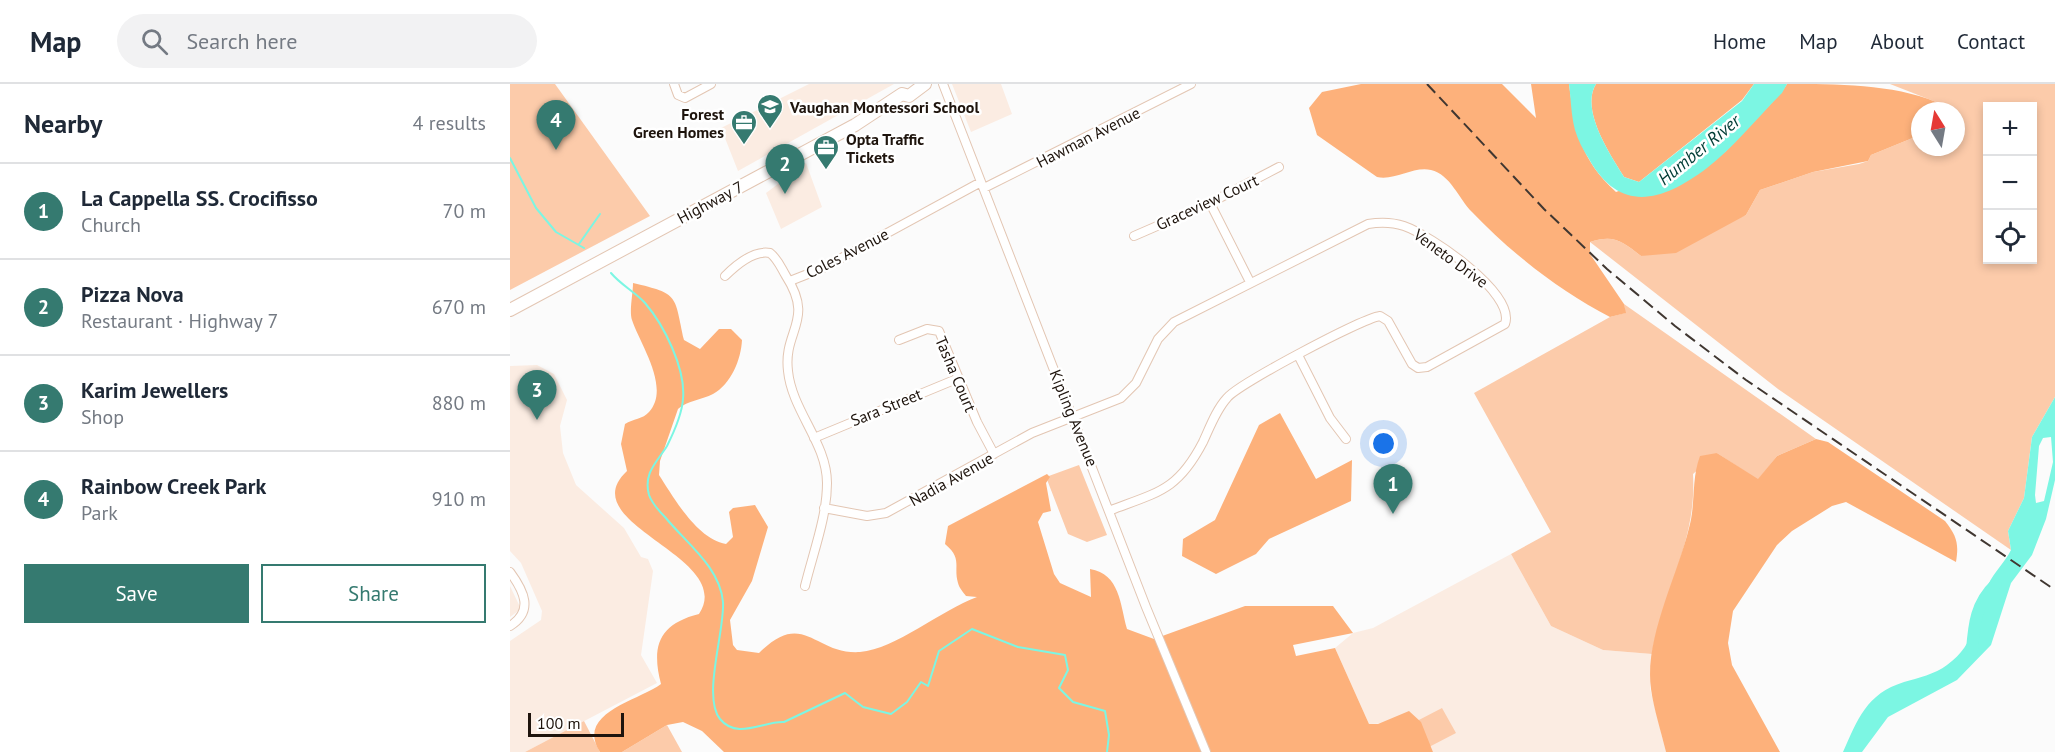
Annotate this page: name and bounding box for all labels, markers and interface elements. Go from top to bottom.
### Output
search box [117,14,537,68]
text: Map [30,23,81,60]
icon: search [138,25,171,58]
text: Search here [186,27,297,55]
text: Home [1713,28,1766,55]
text: Map [1799,28,1838,55]
text: About [1871,28,1924,55]
text: Contact [1957,28,2025,55]
school or university icon: Vaughan Montessori School [755,92,785,130]
place label: Vaughan Montessori School [789,97,979,117]
pin: 4 [536,100,576,150]
street label: Hawman Avenue [1033,102,1143,172]
north arrow [1911,102,1965,156]
map controls [1983,102,2037,264]
button: + [1983,102,2037,156]
place label: Forest Green Homes [633,104,724,142]
text: Nearby [24,107,102,140]
office icon: Forest Green Homes [729,108,759,146]
water label: Humber River [1653,109,1745,190]
text: 4 results [413,110,486,136]
place label: Opta Traffic Tickets [846,129,924,167]
office icon: Opta Traffic Tickets [811,133,841,171]
pin: 2 [766,144,804,194]
button: − [1983,156,2037,210]
street label: Graceview Court [1153,169,1262,234]
street label: Highway 7 [674,176,746,228]
text: La Cappella SS. Crocifisso [81,184,318,212]
text: 1 [38,198,49,224]
text: 70 m [443,198,486,224]
button: locate [1983,210,2037,264]
text: Church [81,212,141,238]
street label: Coles Avenue [802,224,892,282]
street label: Veneto Drive [1409,224,1492,292]
text: Pizza Nova [81,280,184,308]
text: 2 [38,294,49,320]
text: 670 m [432,294,486,320]
text: Restaurant · Highway 7 [81,308,278,334]
street label: Tasha Court [931,333,981,415]
street label: Kipling Avenue [1045,367,1103,469]
pin: 3 [518,370,556,420]
text: Karim Jewellers [81,376,228,404]
street label: Sara Street [848,383,925,430]
text: 3 [38,390,49,416]
text: 880 m [432,390,486,416]
text: Shop [81,404,124,430]
your location [1369,429,1398,458]
street label: Nadia Avenue [905,448,997,510]
pin: 1 [1374,464,1412,514]
text: Rainbow Creek Park [81,472,266,500]
text: 4 [38,486,49,512]
text: 910 m [432,486,486,512]
text: Park [81,500,118,526]
button: Save [24,564,249,623]
button: Share [261,564,486,623]
scale bar [528,710,624,738]
text: 100 m [537,713,580,733]

